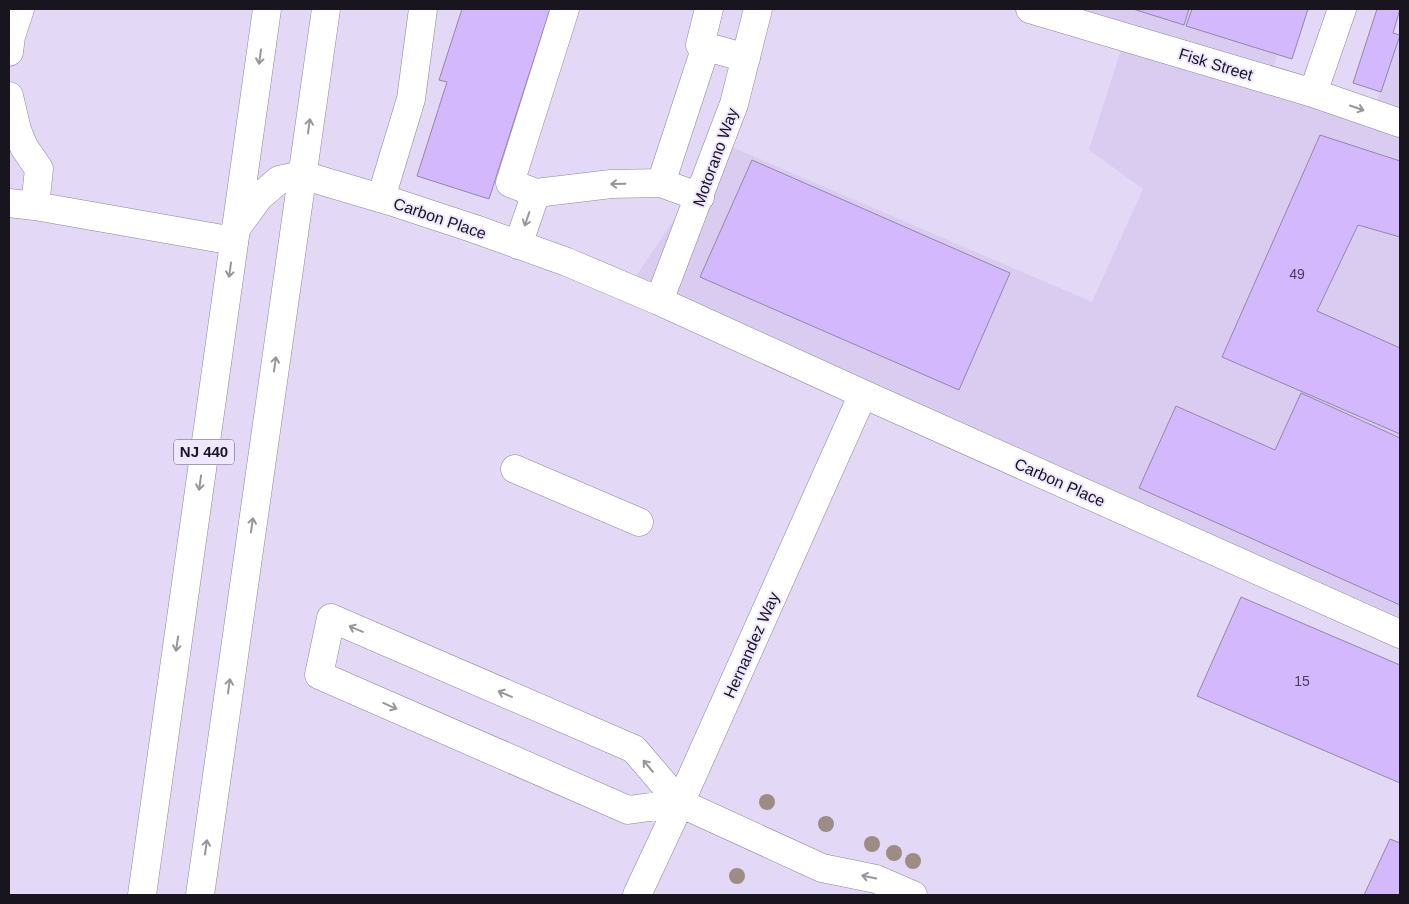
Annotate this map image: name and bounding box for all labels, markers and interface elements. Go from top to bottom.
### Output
street label: Fisk Street [1177,45,1255,84]
one-way arrow [255,49,265,65]
one-way arrow [1348,104,1364,114]
street label: Motorano Way [690,106,741,209]
one-way arrow [304,119,314,135]
one-way arrow [611,179,627,189]
street label: Carbon Place [391,195,489,242]
one-way arrow [521,210,531,226]
one-way arrow [225,262,235,278]
house number: 49 [1289,266,1305,282]
one-way arrow [270,357,280,373]
road number: NJ 440 [174,440,234,464]
street label: Carbon Place [1012,455,1108,510]
one-way arrow [195,474,205,490]
one-way arrow [247,517,257,533]
street label: Hernandez Way [720,590,782,701]
one-way arrow [349,624,364,634]
one-way arrow [172,635,182,651]
house number: 15 [1294,673,1310,689]
one-way arrow [224,678,234,694]
one-way arrow [498,688,513,698]
one-way arrow [382,701,397,711]
one-way arrow [643,760,654,773]
one-way arrow [202,839,212,855]
one-way arrow [861,872,877,882]

